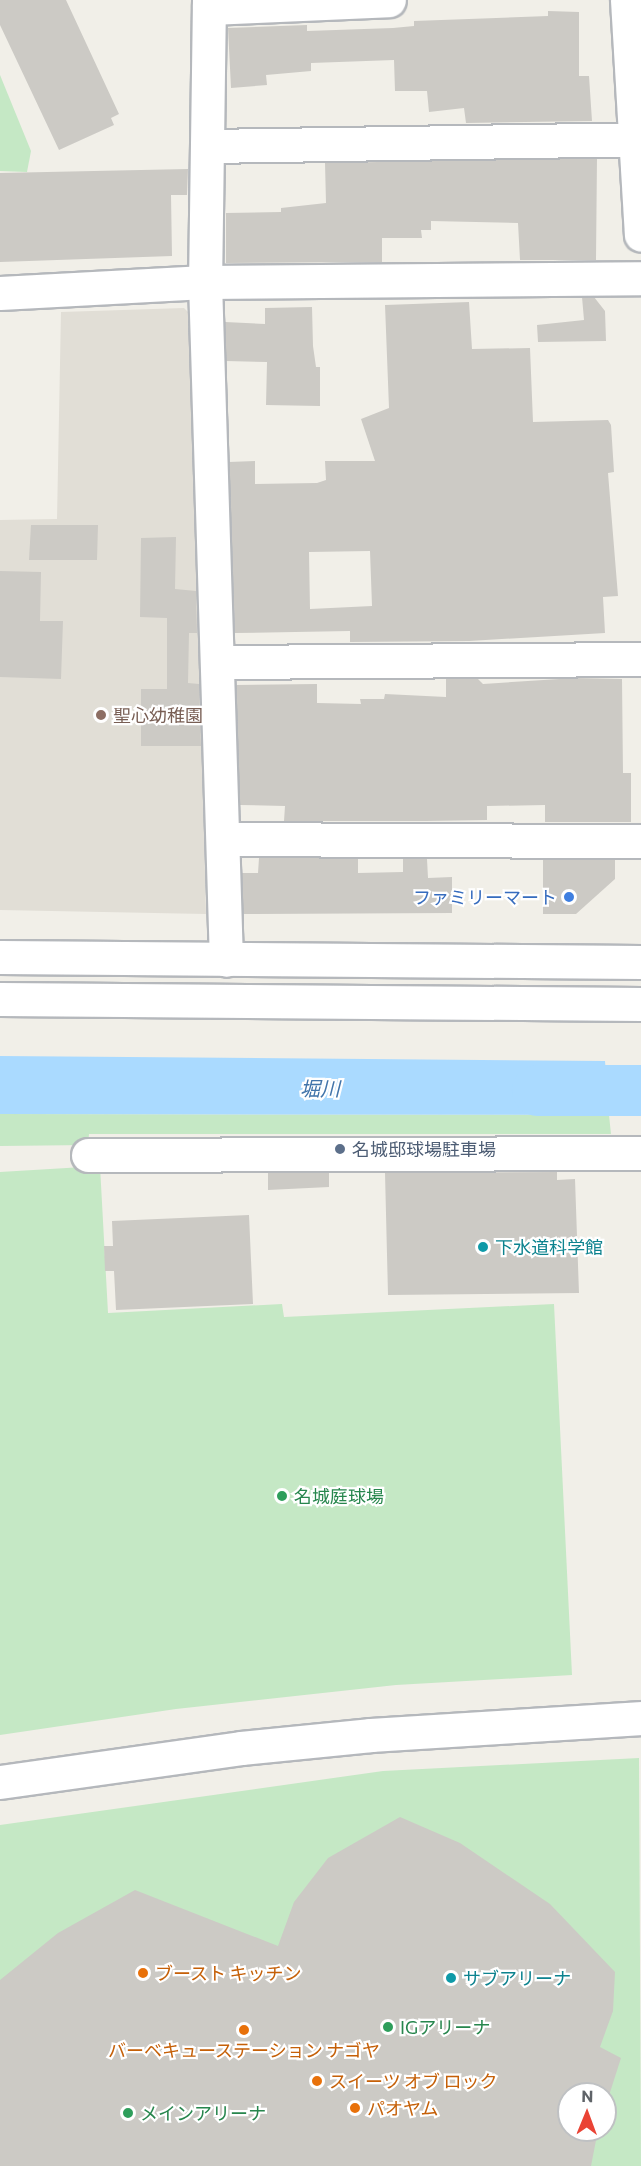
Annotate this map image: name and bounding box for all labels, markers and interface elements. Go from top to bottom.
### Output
place label: 聖心幼稚園 [113,704,203,726]
marker: 聖心幼稚園 [94,708,108,722]
place label: ファミリーマート [413,886,557,908]
marker: ファミリーマート [562,890,576,904]
water label: 堀川 [300,1076,340,1100]
place label: 名城邸球場駐車場 [352,1138,496,1160]
marker: 名城邸球場駐車場 [333,1142,347,1156]
place label: 下水道科学館 [495,1236,603,1258]
marker: 下水道科学館 [476,1240,490,1254]
place label: 名城庭球場 [294,1485,384,1507]
marker: 名城庭球場 [275,1489,289,1503]
place label: ブースト キッチン [155,1962,302,1984]
marker: ブースト キッチン [136,1966,150,1980]
place label: サブアリーナ [463,1967,571,1989]
marker: サブアリーナ [444,1971,458,1985]
place label: IGアリーナ [400,2016,490,2038]
marker: IGアリーナ [381,2020,395,2034]
marker: バーベキューステーション ナゴヤ [237,2023,251,2037]
place label: バーベキューステーション ナゴヤ [107,2039,381,2061]
place label: スイーツ オブ ロック [329,2070,498,2092]
marker: スイーツ オブ ロック [310,2074,324,2088]
north arrow [557,2082,617,2142]
text: N [581,2086,593,2105]
place label: パオヤム [367,2097,439,2119]
marker: パオヤム [348,2101,362,2115]
place label: メインアリーナ [140,2102,266,2124]
marker: メインアリーナ [121,2106,135,2120]

